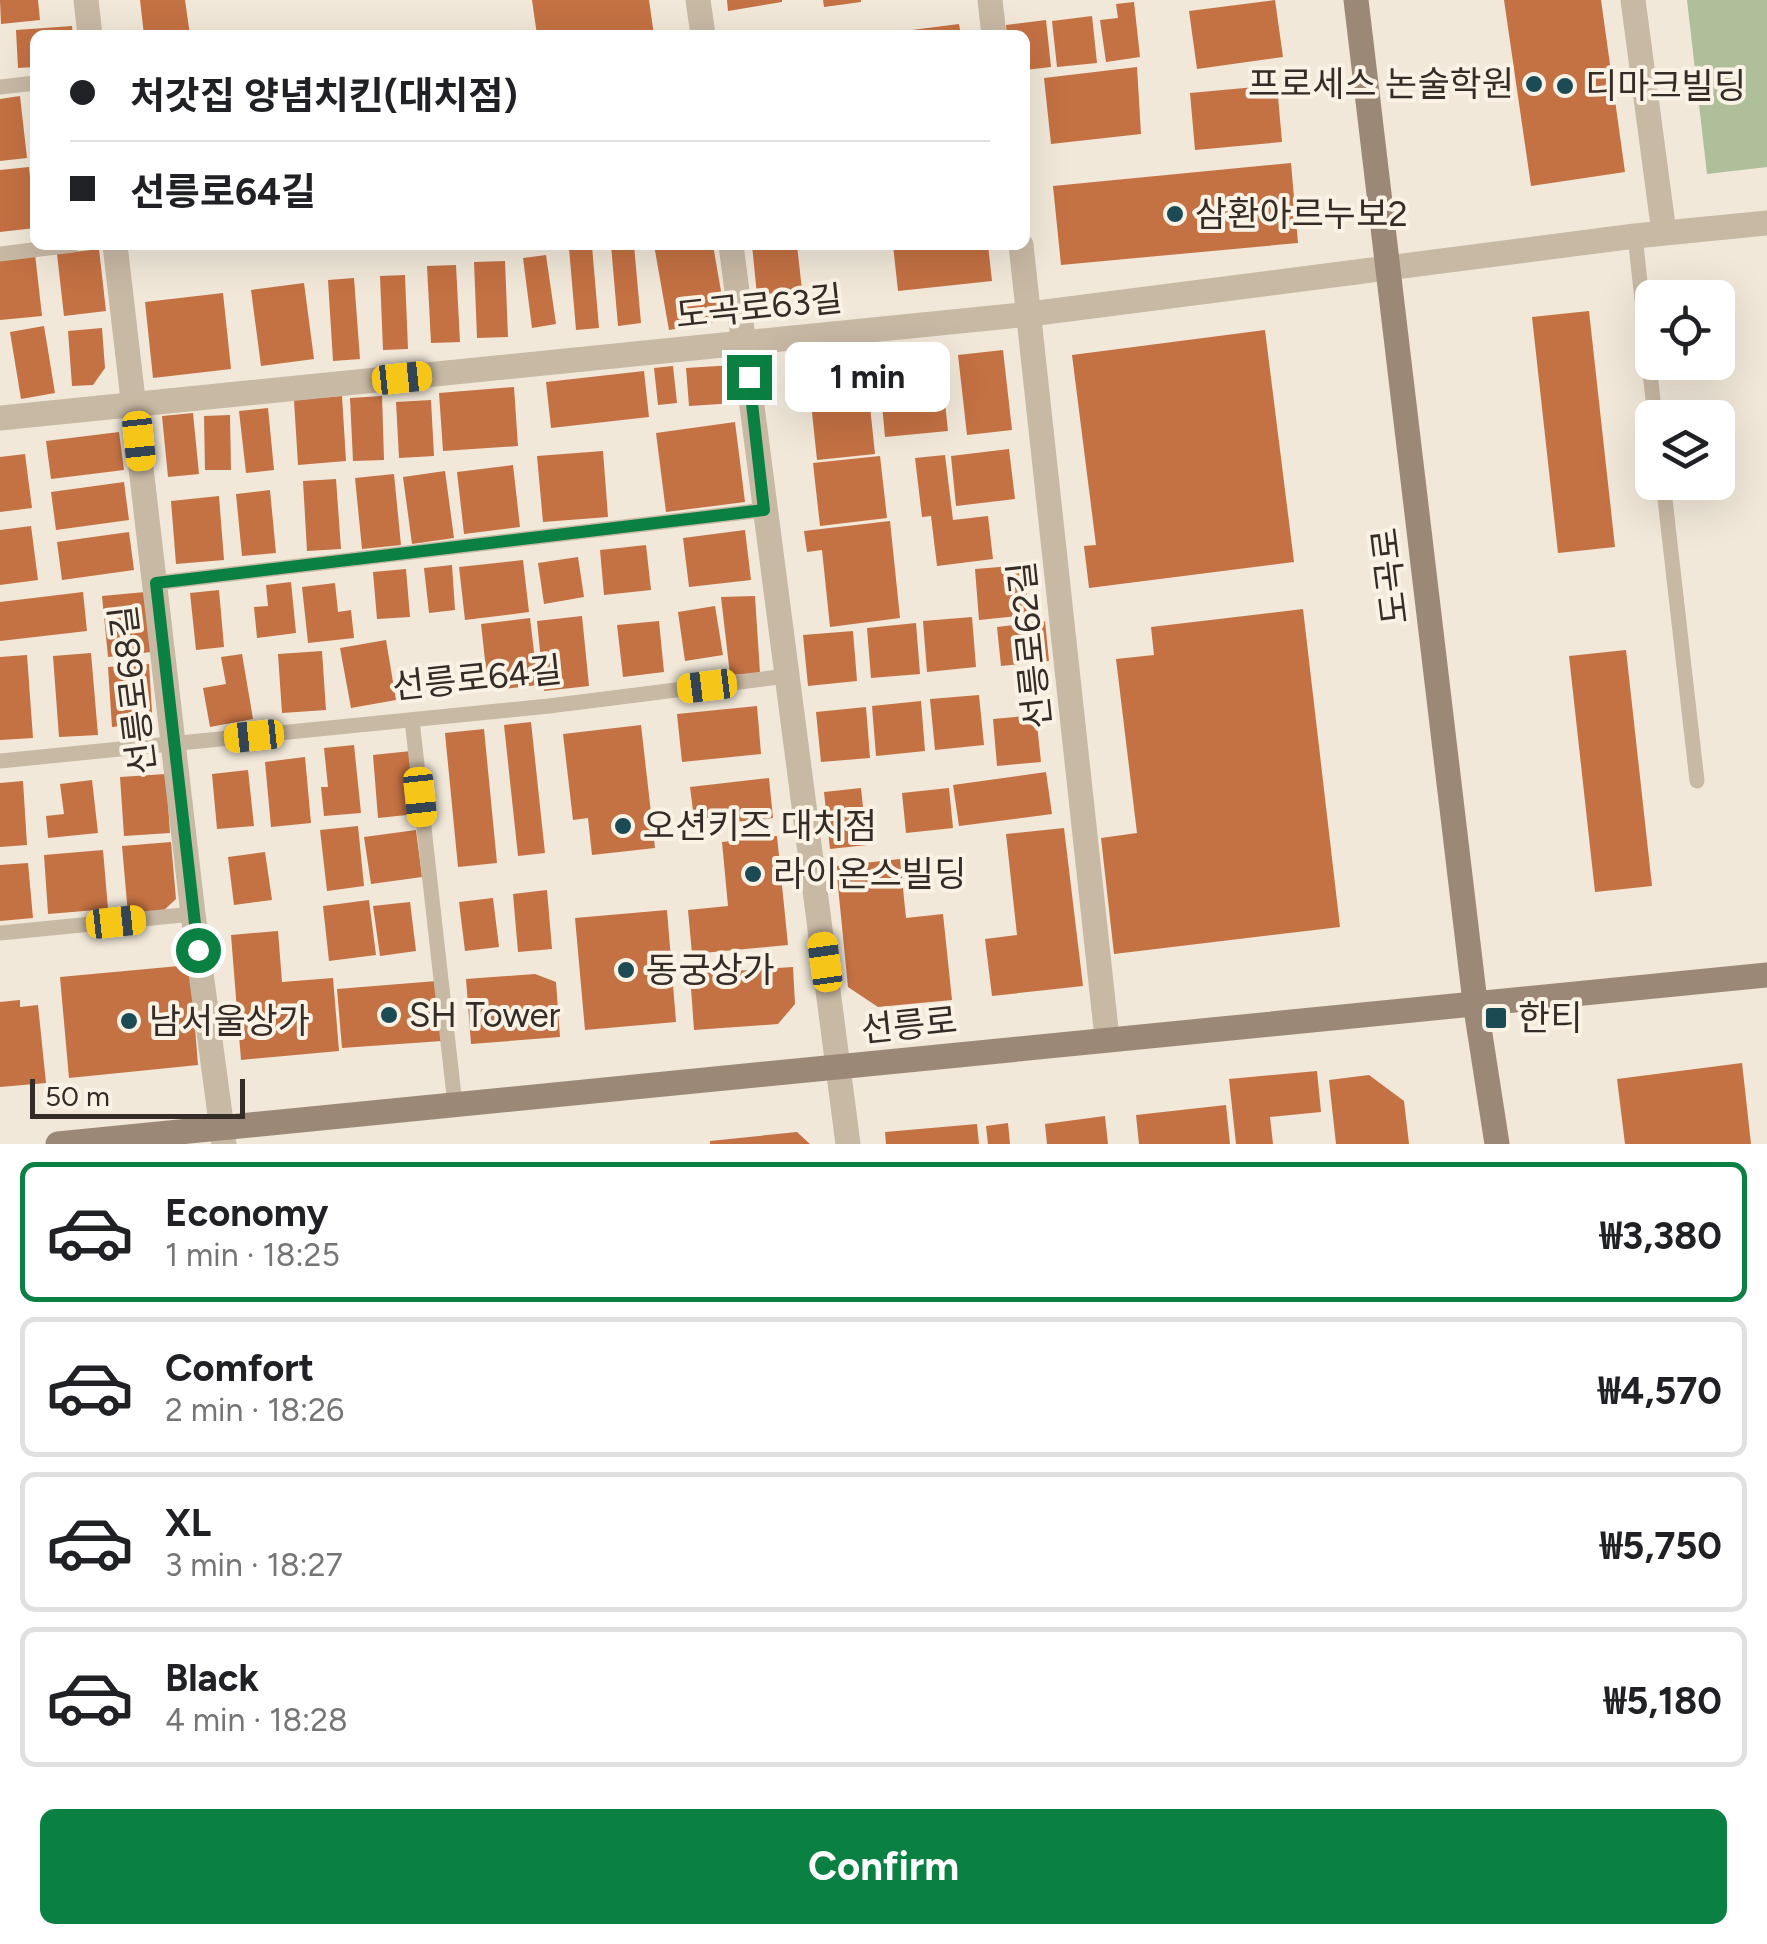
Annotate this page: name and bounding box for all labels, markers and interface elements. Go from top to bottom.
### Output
place label: 프로세스 논술학원 [1248,63,1514,105]
place label: 디마크빌딩 [1585,65,1746,107]
text: 처갓집 양념치킨(대치점) [130,73,518,119]
marker: 프로세스 논술학원 [1523,73,1545,95]
marker: 디마크빌딩 [1554,75,1576,97]
text: 선릉로64길 [130,169,316,215]
place label: 삼환아르누보2 [1195,193,1408,235]
marker: 삼환아르누보2 [1164,203,1186,225]
street label: 도곡로63길 [673,277,845,337]
map controls [1635,280,1735,500]
button: locate [1635,280,1735,380]
callout: 1 min [784,342,949,412]
route end [727,355,772,400]
text: 1 min [830,358,905,396]
car [371,360,433,396]
button: layers [1635,400,1735,500]
car [121,410,157,472]
street label: 도곡로 [1363,525,1417,627]
street label: 선릉로62길 [1000,559,1060,731]
street label: 선릉로68길 [102,603,164,777]
street label: 선릉로64길 [390,648,564,708]
car [675,667,739,705]
car [223,718,285,754]
car [402,766,438,828]
place label: 오션키즈 대치점 [643,805,877,847]
marker: 오션키즈 대치점 [612,815,634,837]
place label: 라이온스빌딩 [773,853,966,895]
marker: 라이온스빌딩 [742,863,764,885]
car [85,904,147,940]
route start [176,928,221,973]
car [806,930,844,994]
place label: 동궁상가 [646,949,775,991]
marker: 동궁상가 [615,959,637,981]
place label: SH Tower [409,994,561,1036]
place label: 한티 [1518,997,1582,1039]
street label: 선릉로 [859,999,959,1051]
place label: 남서울상가 [149,1000,310,1042]
marker: SH Tower [378,1004,400,1026]
marker: 한티 [1483,1005,1509,1031]
marker: 남서울상가 [118,1010,140,1032]
scale bar [30,1074,245,1118]
text: 50 m [45,1079,110,1113]
icon: car [45,1187,135,1277]
text: Economy [165,1190,328,1236]
text: ₩3,380 [1600,1213,1722,1259]
text: 1 min · 18:25 [165,1236,340,1274]
icon: car [45,1342,135,1432]
text: Comfort [165,1345,314,1391]
text: ₩4,570 [1598,1368,1722,1414]
text: 2 min · 18:26 [165,1391,344,1429]
icon: car [45,1497,135,1587]
text: XL [165,1500,211,1546]
text: ₩5,750 [1600,1523,1722,1569]
text: 3 min · 18:27 [165,1546,343,1584]
icon: car [45,1652,135,1742]
text: Black [165,1655,259,1701]
text: ₩5,180 [1604,1678,1722,1724]
text: 4 min · 18:28 [165,1701,348,1739]
button: Confirm [40,1809,1727,1924]

